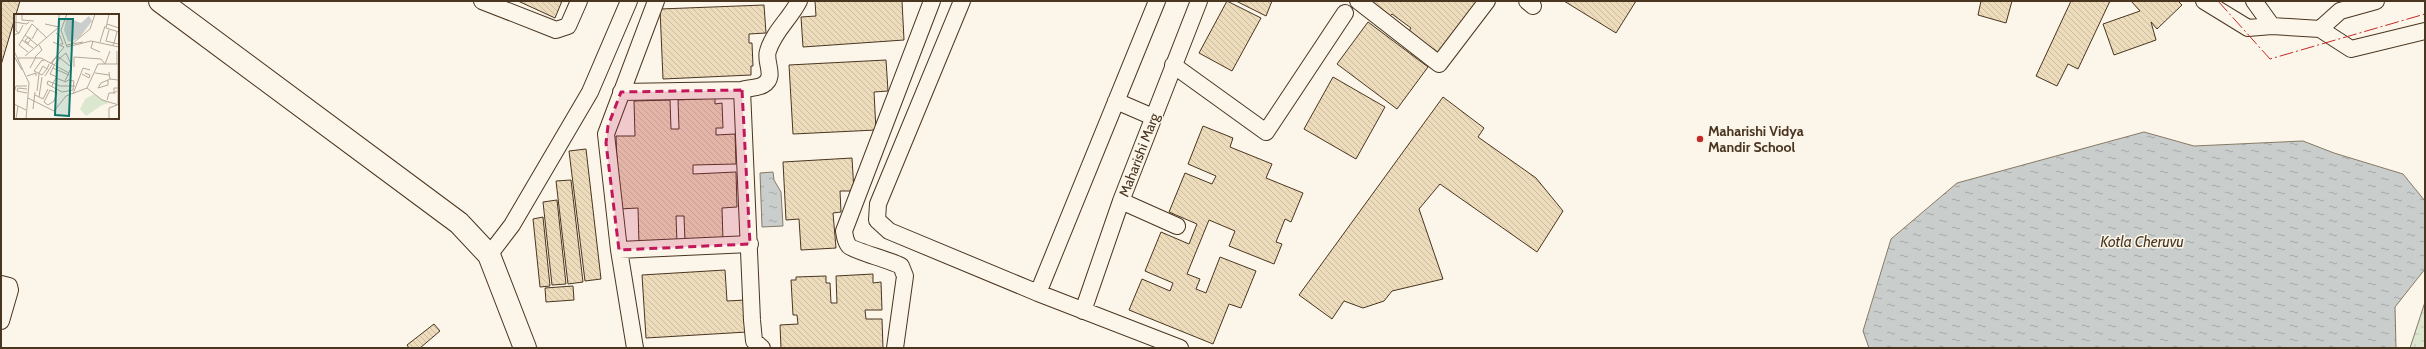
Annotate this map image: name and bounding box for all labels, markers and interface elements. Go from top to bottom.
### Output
inset map [14,14,119,119]
street label: Maharishi Marg [1115,109,1164,200]
place label: Maharishi Vidya Mandir School [1708,122,1804,156]
marker: Maharishi Vidya Mandir School [1695,134,1705,144]
water label: Kotla Cheruvu [2100,233,2184,251]

